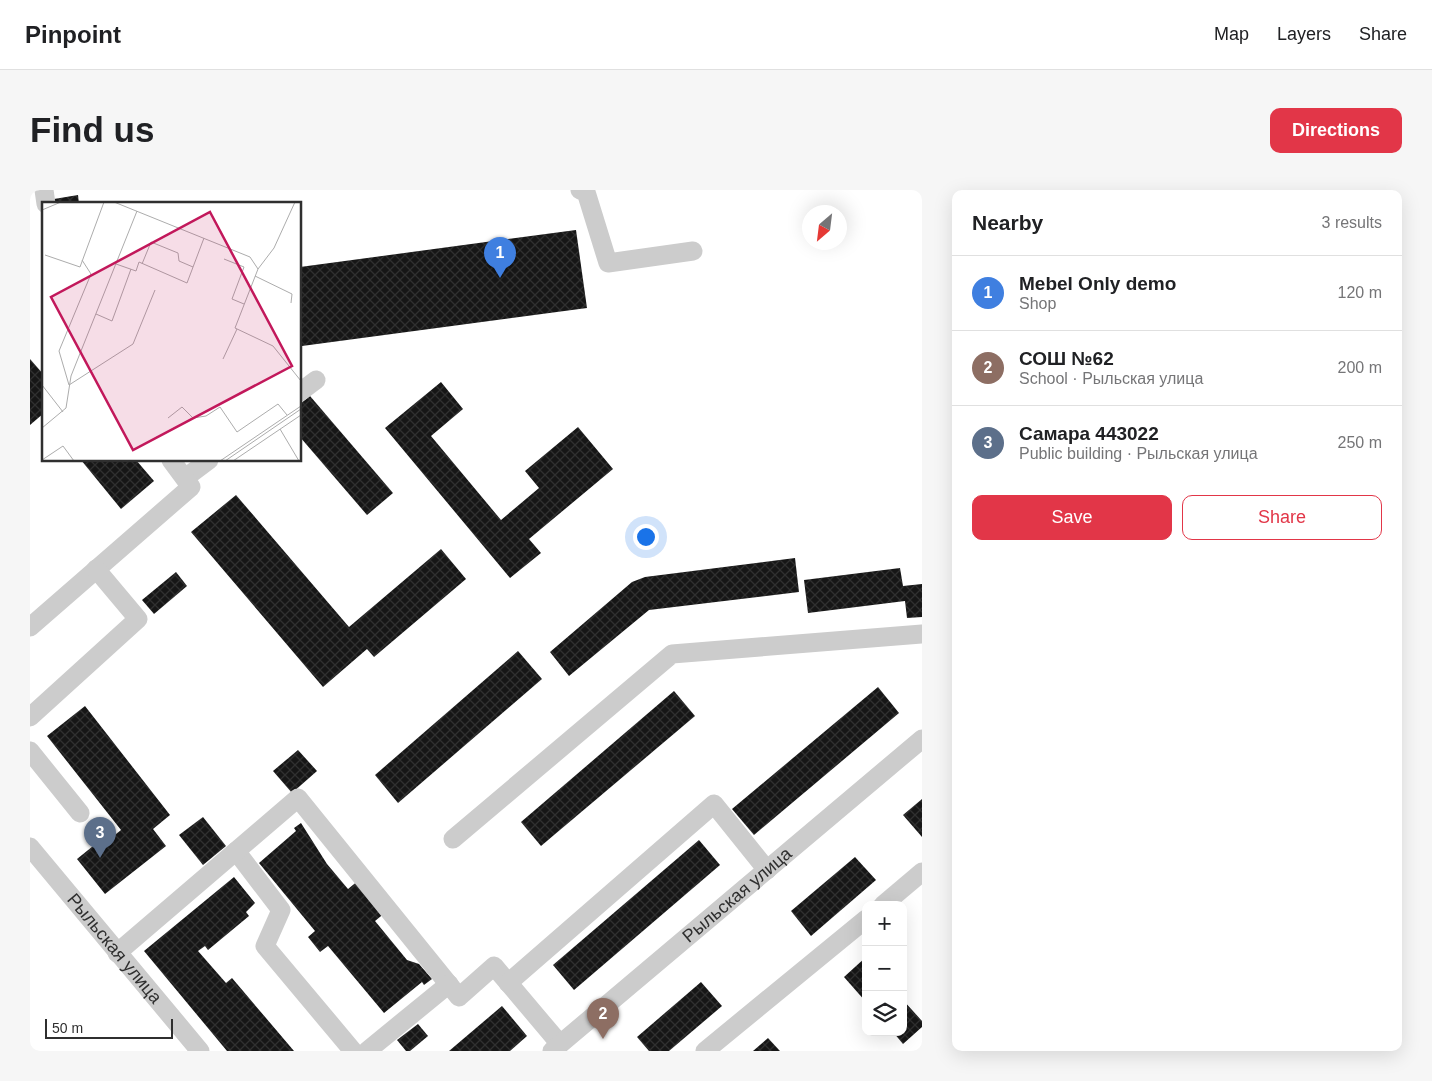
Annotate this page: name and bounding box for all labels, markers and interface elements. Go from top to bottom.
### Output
text: Pinpoint [25,21,121,48]
text: Map [1214,24,1249,44]
text: Layers [1277,24,1331,44]
text: Share [1359,24,1407,44]
button: Directions [1270,108,1402,153]
text: Find us [30,110,154,149]
inset map [42,202,301,461]
north arrow [802,205,847,250]
text: Nearby [972,211,1043,234]
text: 3 results [1322,214,1382,231]
pin: 1 [484,237,516,278]
text: Mebel Only demo [1019,273,1176,294]
text: 1 [984,284,992,301]
text: 120 m [1338,284,1382,301]
text: Shop [1019,295,1056,312]
text: СОШ №62 [1019,348,1114,369]
text: 2 [984,359,992,376]
text: 200 m [1338,359,1382,376]
text: School · Рыльская улица [1019,370,1203,387]
text: Самара 443022 [1019,423,1159,444]
text: 3 [984,434,992,451]
text: 250 m [1338,434,1382,451]
text: Public building · Рыльская улица [1019,445,1258,462]
button: Save [972,495,1172,540]
button: Share [1182,495,1382,540]
your location [633,524,659,550]
pin: 3 [84,817,116,858]
street label: Рыльская улица [678,843,796,947]
street label: Рыльская улица [63,890,166,1008]
map controls [862,901,907,1036]
button: + [862,901,907,946]
button: − [862,946,907,991]
button: layers [862,991,907,1036]
pin: 2 [587,998,619,1039]
scale bar [45,1016,172,1039]
text: 50 m [52,1020,83,1036]

